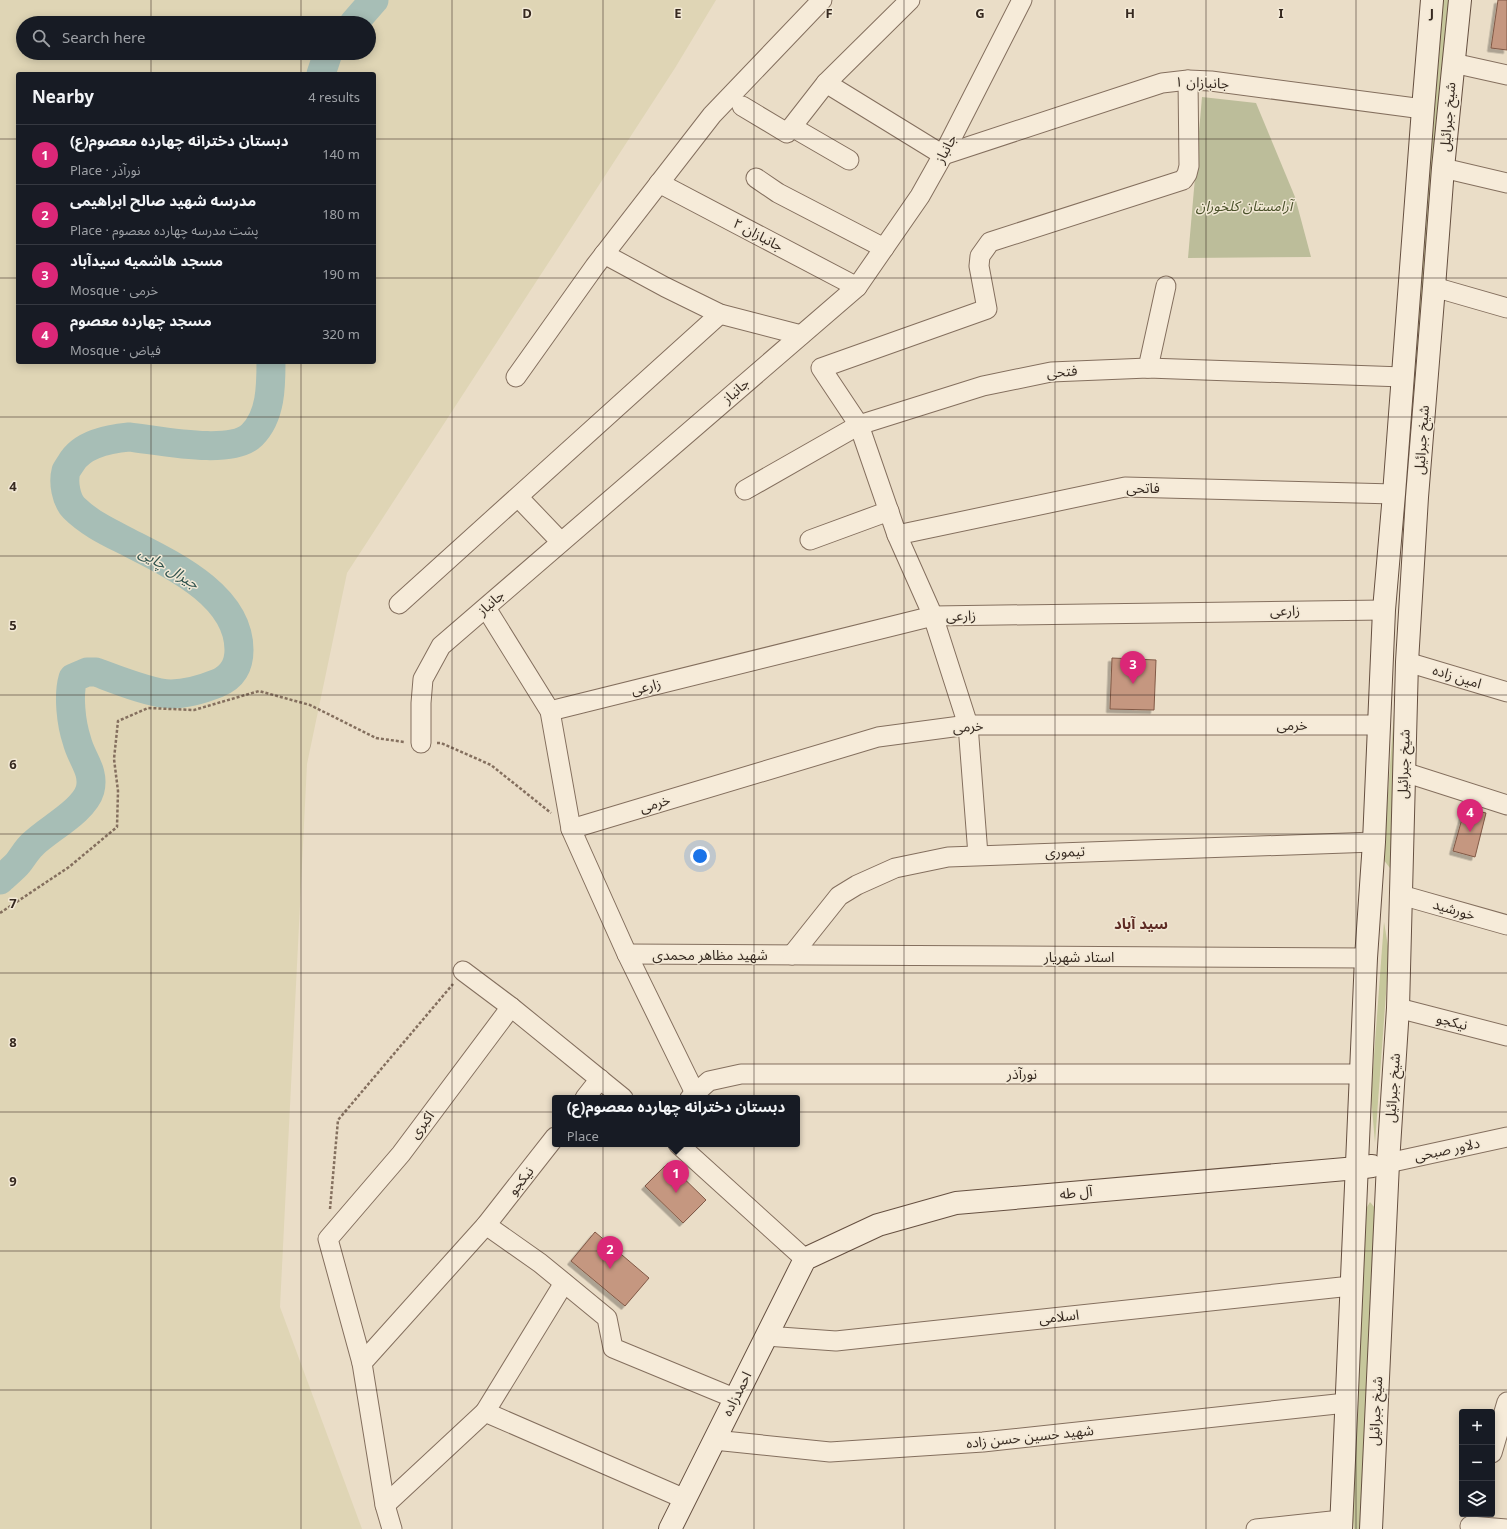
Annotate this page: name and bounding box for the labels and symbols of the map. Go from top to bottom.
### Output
text: D [522,0,532,28]
text: E [674,0,682,28]
text: F [825,0,833,28]
text: G [975,0,985,28]
text: H [1125,0,1135,28]
text: I [1278,0,1284,28]
text: J [1429,0,1434,28]
street label: جانبازان ۱ [1174,68,1230,98]
street label: شیخ جبرائیل [1431,81,1465,153]
street label: جانباز [926,129,966,170]
park label: آرامستان کلخوران [1196,192,1295,221]
street label: جانبازان ۲ [727,209,789,261]
street label: فتحی [1045,356,1079,388]
street label: جانباز [714,370,757,412]
street label: شیخ جبرائیل [1405,404,1439,476]
text: 4 [9,473,17,501]
street label: فاتحی [1126,474,1160,503]
water label: جیرال چایی [132,537,206,599]
street label: جانباز [469,582,512,624]
street label: زارعی [1270,596,1300,626]
street label: زارعی [946,601,976,631]
text: 5 [9,612,17,640]
pin: 3 [1120,651,1146,684]
street label: امین زاده [1429,656,1485,698]
street label: زارعی [628,669,664,705]
street label: خرمی [952,711,984,743]
street label: خرمی [1277,711,1307,740]
street label: شیخ جبرائیل [1388,729,1420,799]
text: 6 [9,751,17,779]
street label: خرمی [636,786,674,822]
pin: 4 [1457,799,1483,832]
street label: تیموری [1045,837,1085,867]
your location [690,846,710,866]
text: 7 [9,890,17,918]
street label: خورشید [1429,890,1479,930]
district label: سید آباد [1114,908,1168,940]
street label: شهید مظاهر محمدی [652,941,768,970]
street label: استاد شهریار [1043,943,1114,972]
street label: نیکجو [1433,1004,1471,1040]
text: 8 [9,1029,17,1057]
street label: شیخ جبرائیل [1376,1052,1410,1124]
street label: نورآذر [1006,1060,1037,1089]
street label: اکبری [401,1104,443,1146]
street label: دلاور صبحی [1411,1129,1483,1171]
street label: نیکجو [500,1159,542,1202]
pin: 1 [663,1160,689,1193]
text: 9 [9,1168,17,1196]
street label: آل طه [1058,1177,1095,1209]
pin: 2 [597,1236,623,1269]
street label: اسلامی [1037,1300,1081,1334]
street label: احمدزاده [713,1366,761,1422]
street label: شیخ جبرائیل [1360,1375,1392,1447]
street label: شهید حسین حسن زاده [965,1416,1095,1458]

